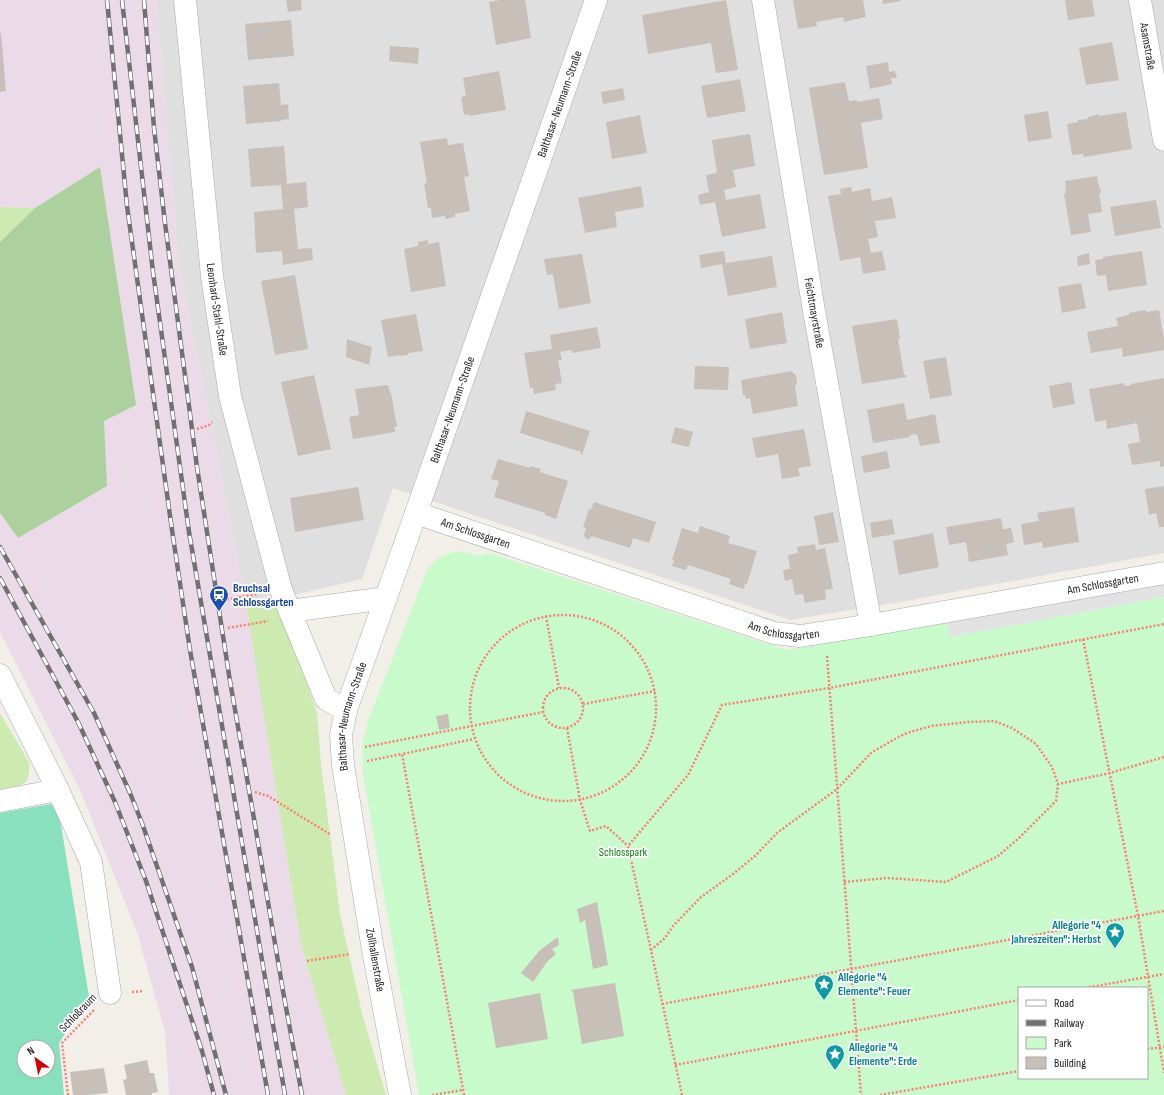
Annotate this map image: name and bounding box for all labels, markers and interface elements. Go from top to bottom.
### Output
street label: Asamstraße [1136,21,1159,71]
street label: Balthasar-Neumann-Straße [534,49,585,159]
street label: Leonhard-Stahl-Straße [203,262,231,357]
street label: Feichtmayrstraße [801,277,828,349]
street label: Balthasar-Neumann-Straße [427,354,478,465]
street label: Am Schlossgarten [438,514,512,552]
street label: Am Schlossgarten [1065,570,1140,598]
place label: Bruchsal Schlossgarten [233,581,294,610]
station icon: Bruchsal Schlossgarten [208,584,230,612]
street label: Am Schlossgarten [745,617,820,644]
street label: Balthasar-Neumann-Straße [333,660,370,772]
park label: Schlosspark [599,845,648,860]
place label: Allegorie "4 Jahreszeiten": Herbst [1010,918,1101,947]
place icon: Allegorie "4 Jahreszeiten": Herbst [1104,921,1126,949]
street label: Zollhallenstraße [362,927,388,993]
place label: Allegorie "4 Elemente": Feuer [837,970,911,999]
place icon: Allegorie "4 Elemente": Feuer [813,973,835,1001]
legend [1018,987,1148,1079]
street label: Schloßraum [56,990,100,1035]
text: Road [1054,996,1074,1011]
text: Railway [1054,1016,1085,1031]
text: Park [1054,1036,1072,1051]
north arrow [16,1039,56,1079]
place label: Allegorie "4 Elemente": Erde [848,1040,917,1069]
place icon: Allegorie "4 Elemente": Erde [824,1043,846,1071]
text: N [25,1044,37,1058]
text: Building [1054,1056,1086,1071]

